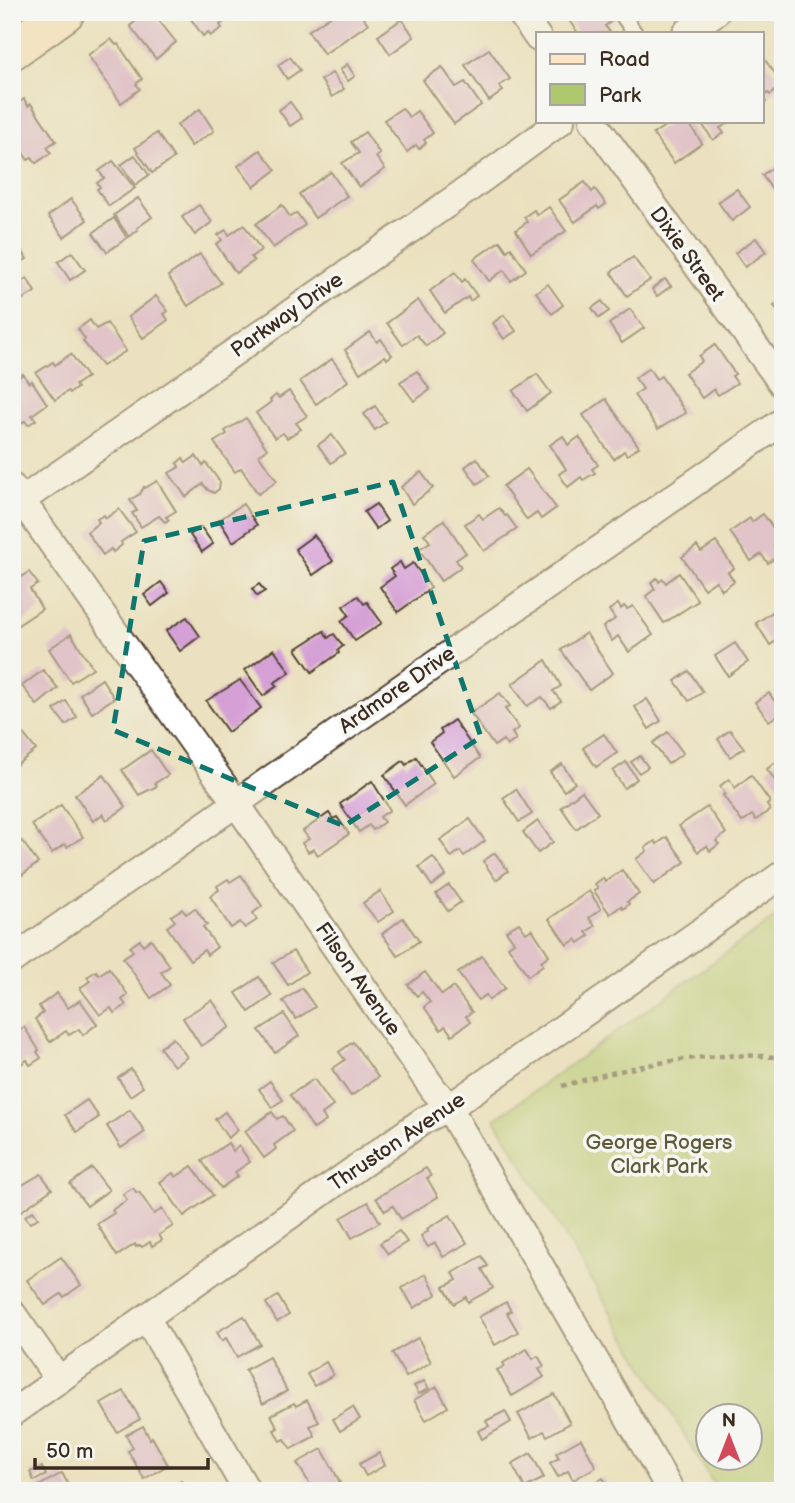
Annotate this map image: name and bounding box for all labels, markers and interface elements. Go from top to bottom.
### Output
legend [536,32,764,122]
text: Road [599,47,650,72]
text: Park [599,83,642,108]
street label: Dixie Street [644,202,730,306]
street label: Parkway Drive [226,267,348,363]
street label: Ardmore Drive [334,641,460,739]
street label: Filson Avenue [310,918,406,1040]
street label: Thruston Avenue [324,1087,470,1197]
park label: George Rogers Clark Park [585,1130,733,1179]
north arrow [694,1402,764,1472]
text: N [722,1410,736,1433]
scale bar [35,1426,208,1470]
text: 50 m [46,1439,93,1464]

